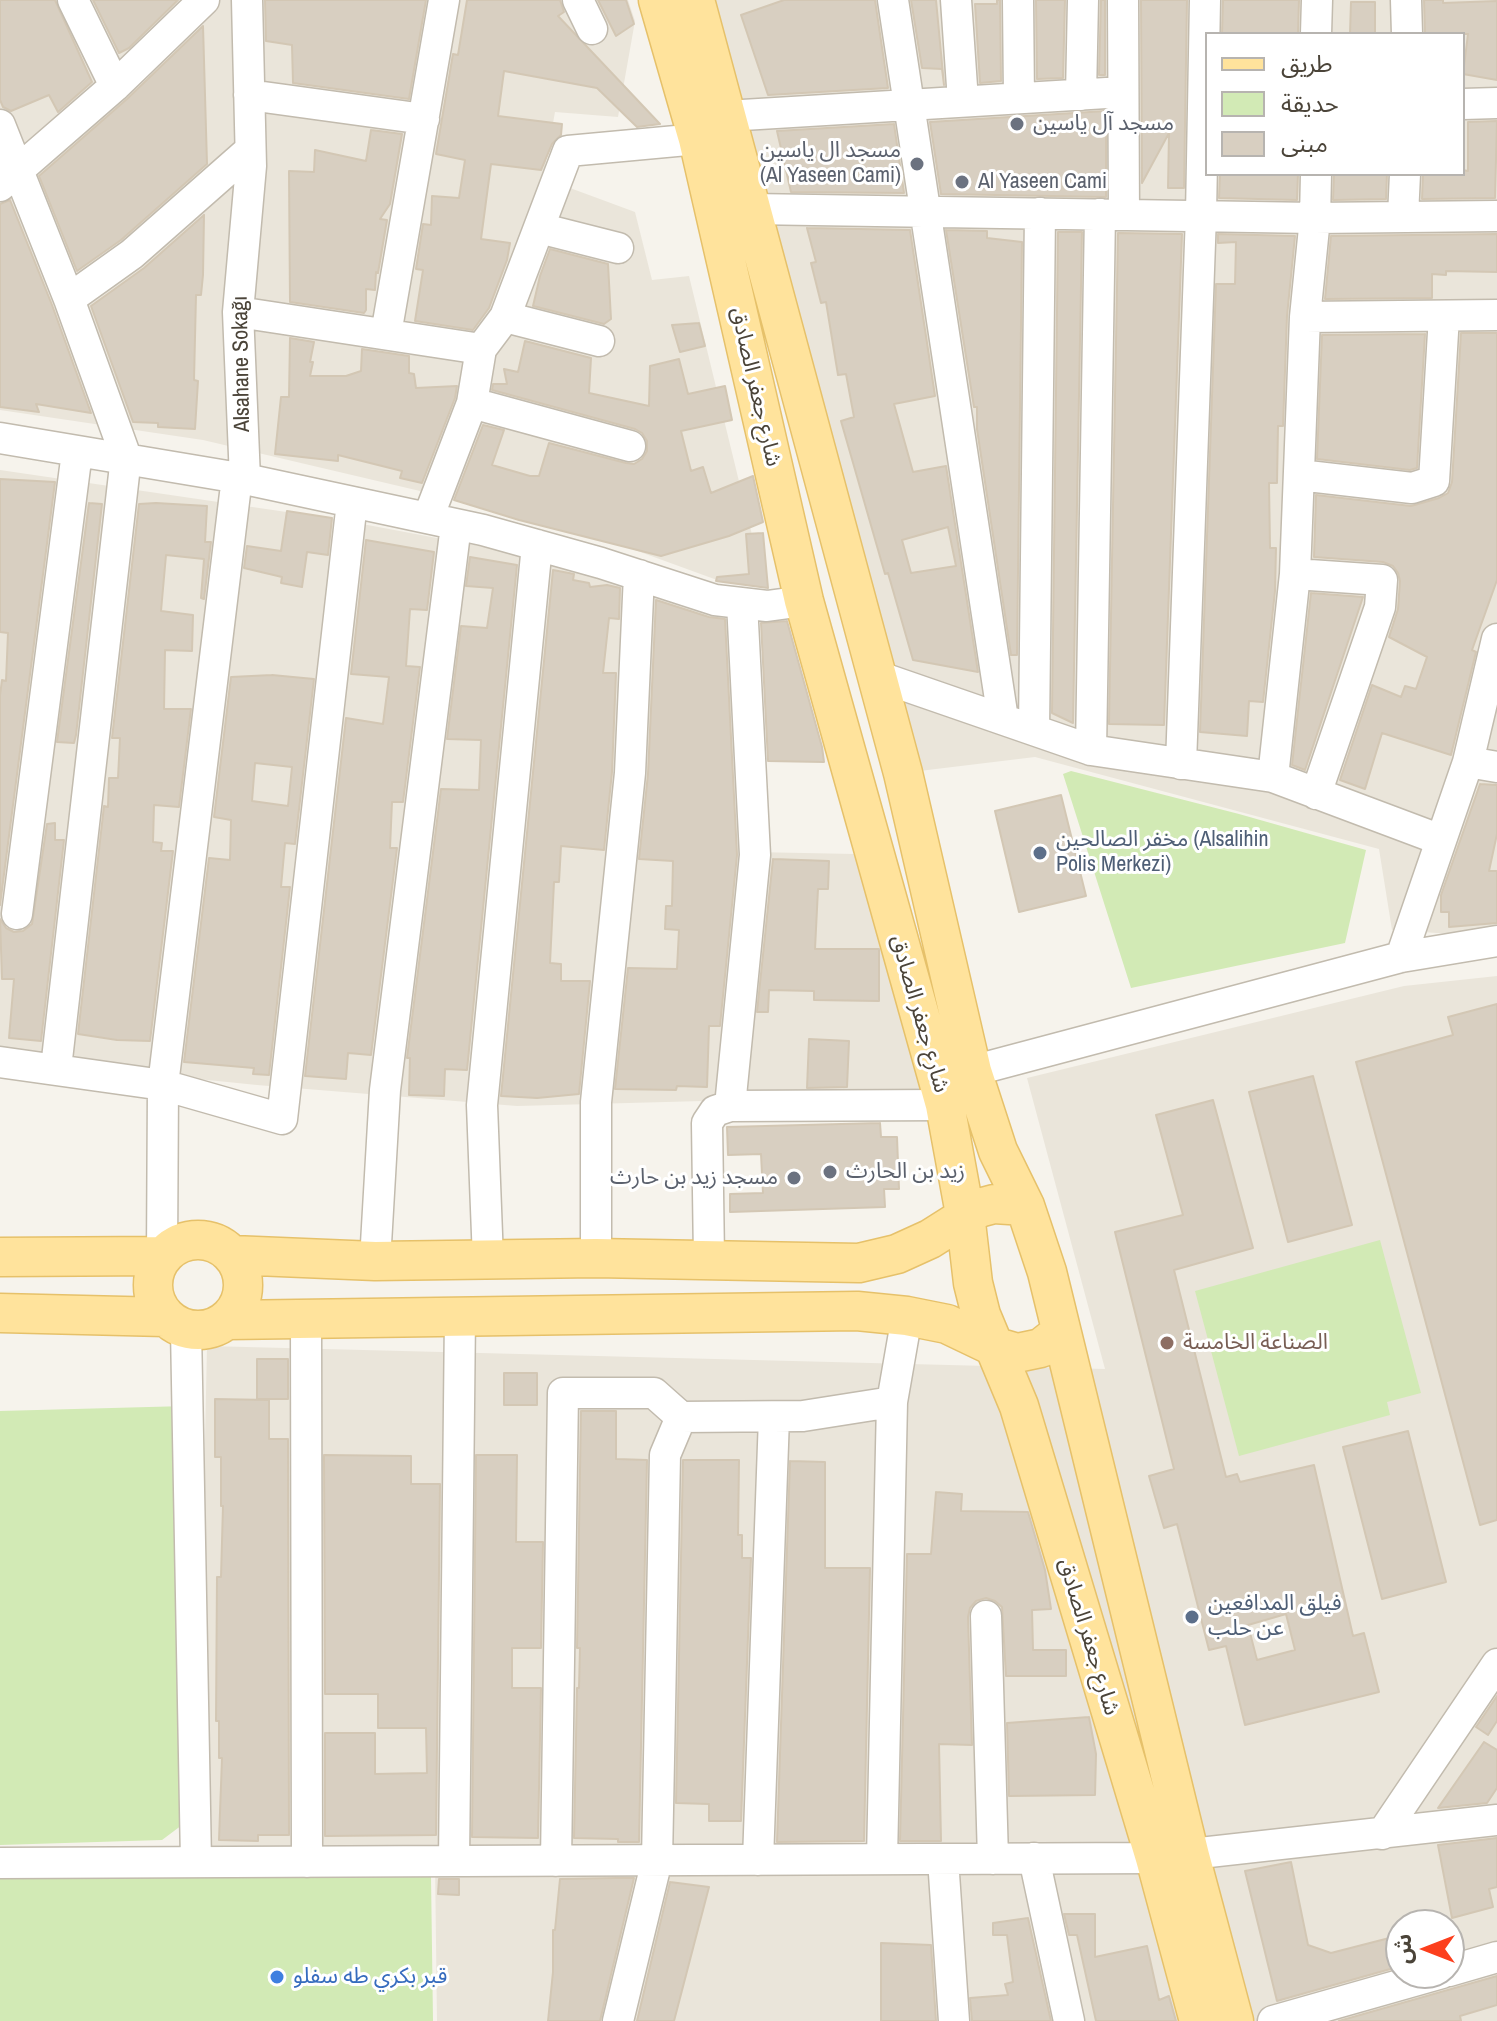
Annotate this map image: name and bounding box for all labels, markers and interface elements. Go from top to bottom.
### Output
legend [1205,32,1465,176]
text: طريق [1281,47,1333,79]
text: حديقة [1281,87,1339,119]
place label: مسجد آل ياسين [1033,111,1174,137]
marker: مسجد آل ياسين [1008,115,1026,133]
text: مبنى [1281,127,1328,159]
place label: مسجد ال ياسين (Al Yaseen Cami) [760,138,901,190]
marker: مسجد ال ياسين (Al Yaseen Cami) [908,155,926,173]
place label: Al Yaseen Cami [978,169,1107,195]
marker: Al Yaseen Cami [953,173,971,191]
street label: Alsahane Sokağı [228,296,256,432]
street label: شارع جعفر الصادق [724,305,786,469]
place label: مخفر الصالحين (Alsalihin Polis Merkezi) [1056,827,1269,878]
marker: مخفر الصالحين (Alsalihin Polis Merkezi) [1031,844,1049,862]
street label: شارع جعفر الصادق [884,932,954,1096]
place label: زيد بن الحارث [846,1159,965,1185]
marker: زيد بن الحارث [821,1163,839,1181]
place label: مسجد زيد بن حارث [610,1165,778,1191]
marker: مسجد زيد بن حارث [785,1169,803,1187]
place label: الصناعة الخامسة [1183,1330,1328,1356]
marker: الصناعة الخامسة [1158,1334,1176,1352]
street label: شارع جعفر الصادق [1052,1555,1124,1719]
place label: فيلق المدافعين عن حلب [1208,1591,1342,1642]
marker: فيلق المدافعين عن حلب [1183,1608,1201,1626]
north arrow [1385,1909,1465,1989]
text: ش [1388,1934,1418,1964]
place label: قبر بكري طه سفلو [293,1964,447,1990]
marker: قبر بكري طه سفلو [268,1968,286,1986]

